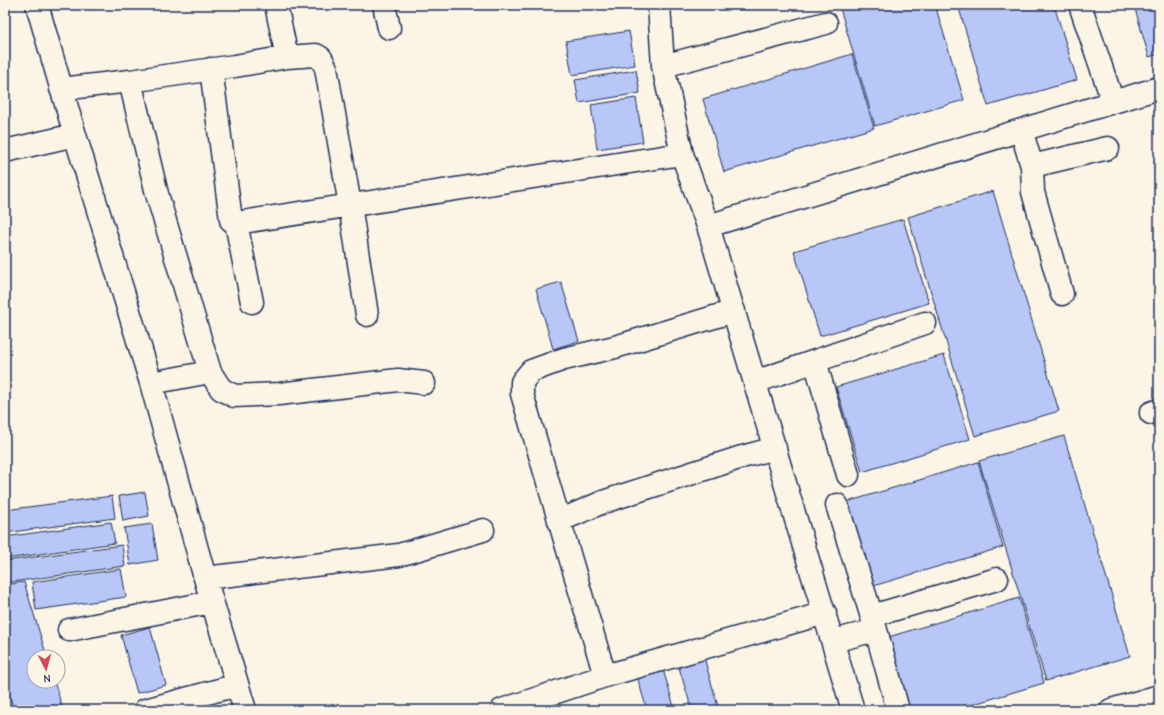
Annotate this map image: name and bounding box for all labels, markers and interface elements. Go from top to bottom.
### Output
north arrow [26,649,66,689]
text: N [43,672,51,685]

